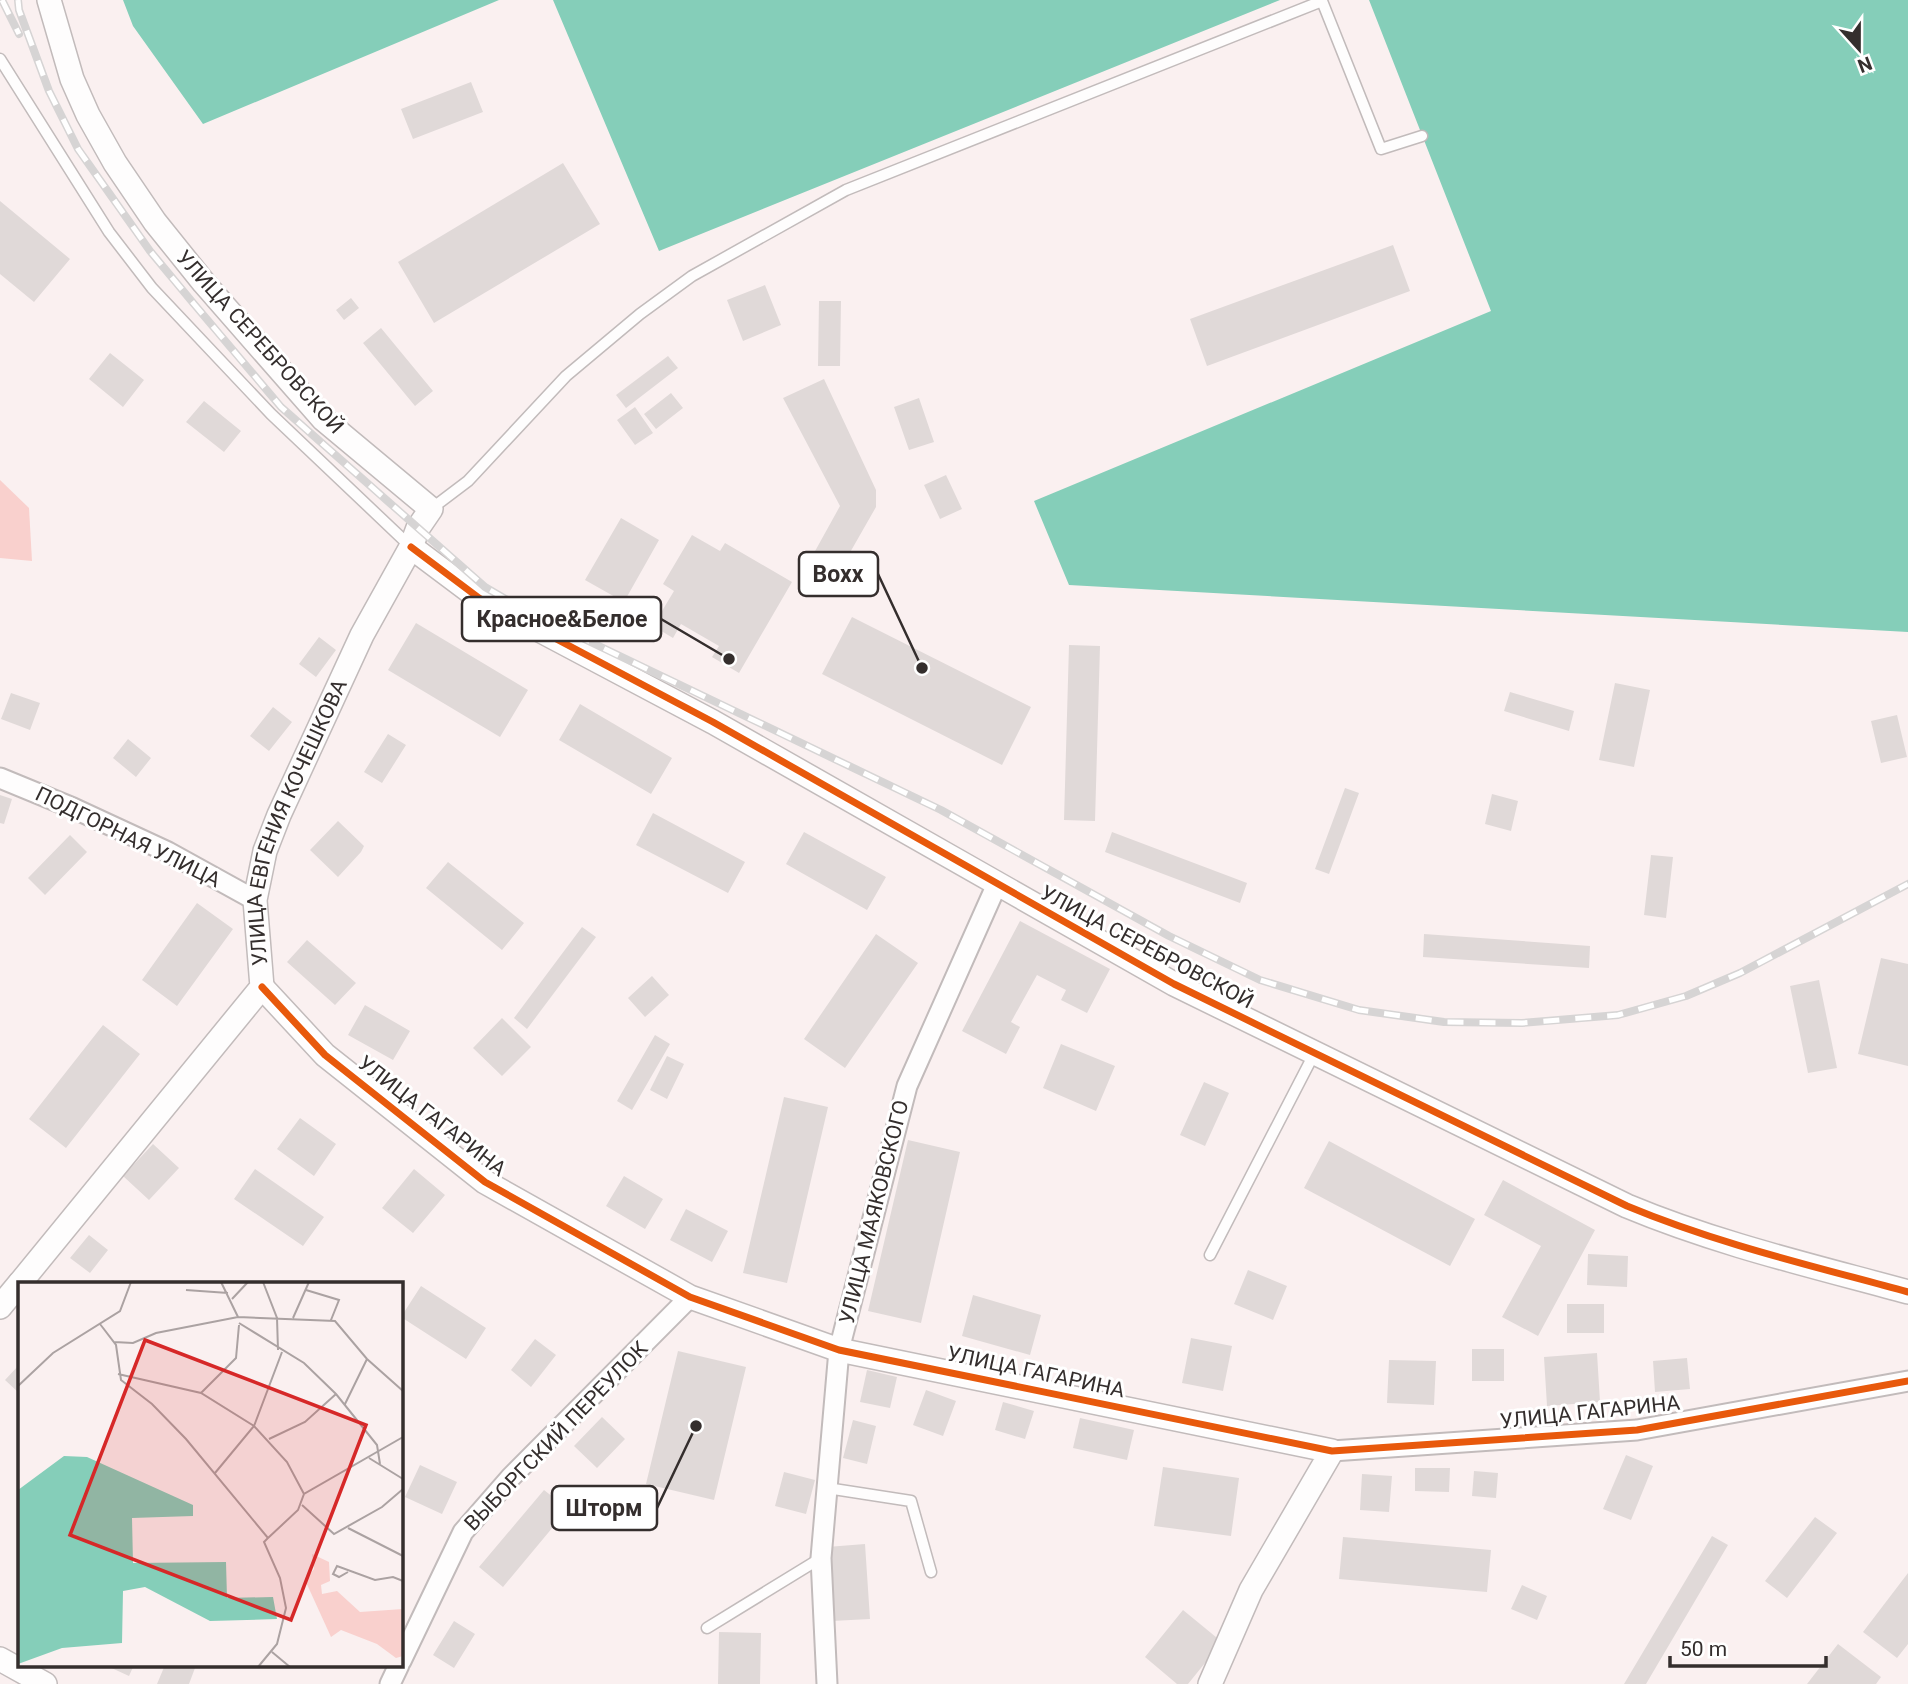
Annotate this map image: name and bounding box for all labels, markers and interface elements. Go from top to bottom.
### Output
north arrow [1824,14,1894,84]
text: N [1855,51,1875,78]
street label: УЛИЦА СЕРЕБРОВСКОЙ [171,246,349,438]
callout: Boxx [799,552,878,596]
text: Boxx [813,561,864,588]
callout: Красное&Белое [462,597,661,641]
text: Красное&Белое [477,606,647,633]
street label: УЛИЦА ЕВГЕНИЯ КОЧЕШКОВА [243,675,352,967]
street label: ПОДГОРНАЯ УЛИЦА [32,782,225,892]
street label: УЛИЦА СЕРЕБРОВСКОЙ [1036,881,1258,1013]
street label: УЛИЦА ГАГАРИНА [353,1051,511,1181]
street label: УЛИЦА МАЯКОВСКОГО [835,1098,913,1326]
inset map [18,1282,402,1666]
street label: ВЫБОРГСКИЙ ПЕРЕУЛОК [459,1336,653,1535]
street label: УЛИЦА ГАГАРИНА [945,1341,1127,1403]
street label: УЛИЦА ГАГАРИНА [1499,1391,1681,1433]
callout: Шторм [552,1486,657,1530]
text: Шторм [566,1495,642,1522]
scale bar [1670,1624,1826,1668]
text: 50 m [1680,1637,1727,1661]

